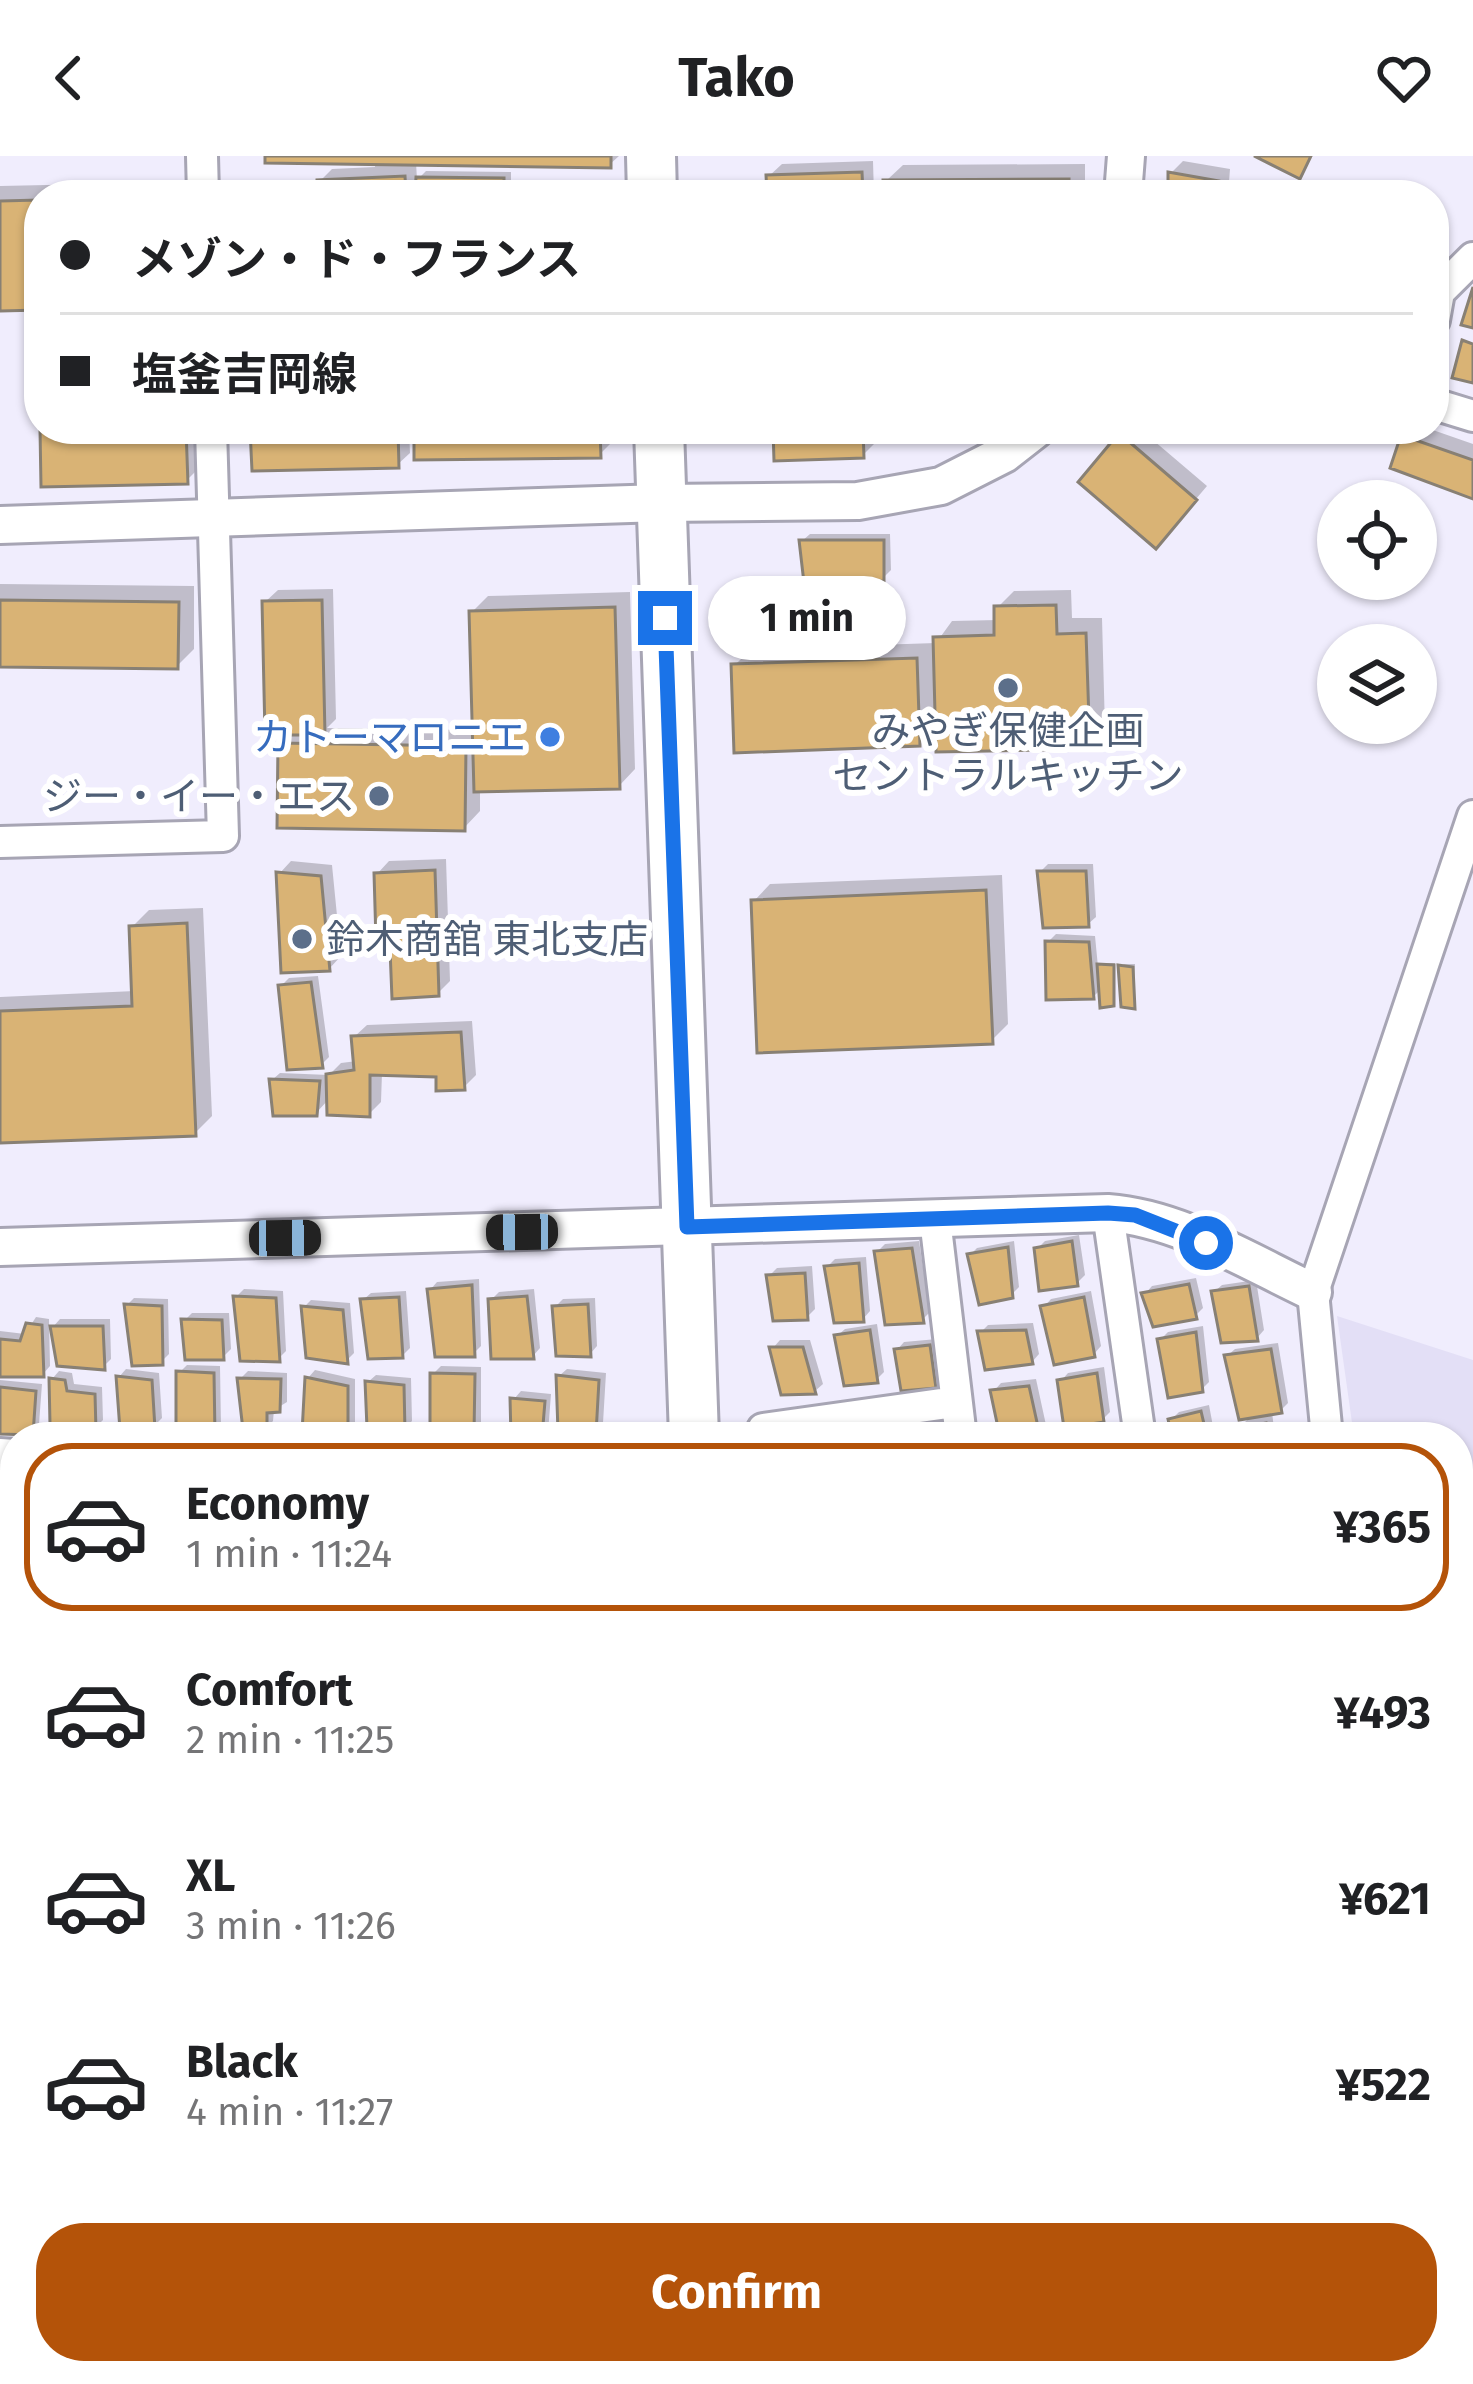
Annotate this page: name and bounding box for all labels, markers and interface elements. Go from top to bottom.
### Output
icon: back [36,45,102,111]
icon: heart [1371,45,1437,111]
text: Tako [678,46,795,110]
text: メゾン・ド・フランス [132,233,581,287]
text: 塩釜吉岡線 [132,348,357,402]
map controls [1317,480,1437,744]
button: locate [1317,480,1437,600]
callout: 1 min [707,576,905,660]
route end [638,591,692,645]
text: 1 min [760,595,854,641]
button: layers [1317,624,1437,744]
marker: みやぎ保健企画 セントラルキッチン [995,675,1021,701]
place label: みやぎ保健企画 セントラルキッチン [832,708,1184,799]
place label: カトーマロニエ [253,715,526,761]
marker: カトーマロニエ [537,724,563,750]
place label: ジー・イー・エス [43,774,355,820]
marker: ジー・イー・エス [366,783,392,809]
place label: 鈴木商舘 東北支店 [326,917,648,963]
marker: 鈴木商舘 東北支店 [289,926,315,952]
car [486,1213,558,1251]
route start [1179,1216,1233,1270]
car [249,1219,321,1257]
icon: car [42,1473,150,1581]
text: Economy [186,1477,369,1531]
text: ¥365 [1333,1500,1431,1554]
text: 1 min · 11:24 [186,1531,392,1577]
icon: car [42,1659,150,1767]
text: Comfort [186,1663,353,1717]
text: ¥493 [1334,1686,1431,1740]
text: 2 min · 11:25 [186,1717,394,1763]
icon: car [42,1845,150,1953]
text: XL [186,1849,235,1903]
text: ¥621 [1339,1872,1431,1926]
text: 3 min · 11:26 [186,1903,396,1949]
icon: car [42,2031,150,2139]
text: Black [186,2035,298,2089]
text: ¥522 [1336,2058,1431,2112]
text: 4 min · 11:27 [186,2089,393,2135]
button: Confirm [36,2223,1437,2361]

